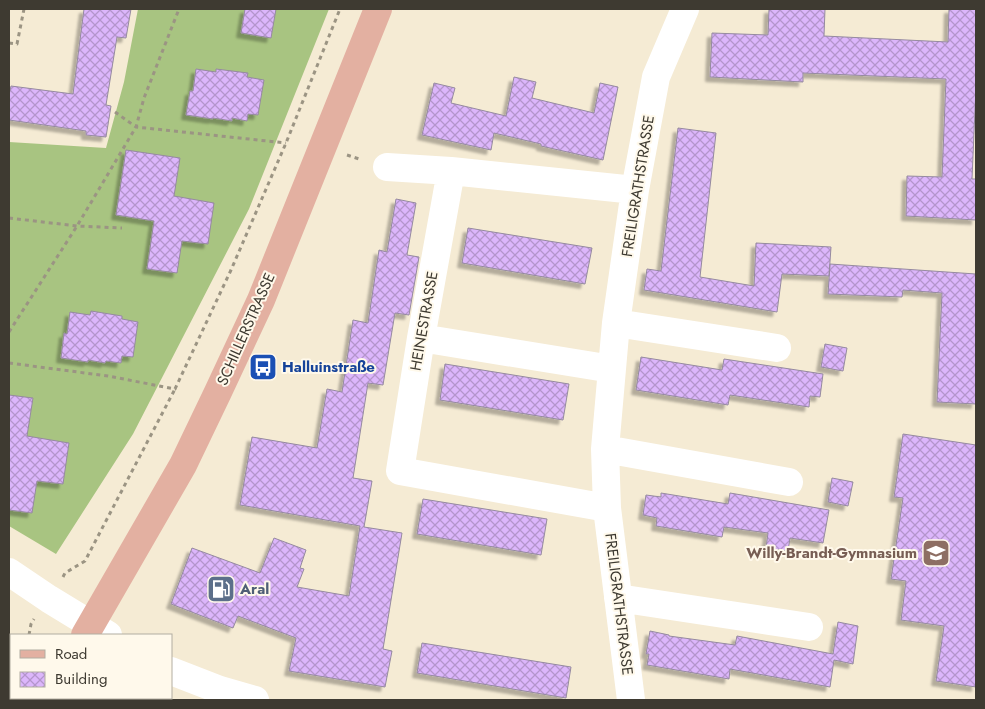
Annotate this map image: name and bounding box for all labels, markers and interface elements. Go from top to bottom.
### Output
street label: FREILIGRATHSTRASSE [616,114,660,258]
street label: SCHILLERSTRASSE [211,269,281,389]
street label: HEINESTRASSE [404,269,444,373]
bus stop icon: Halluinstraße [248,352,278,382]
place label: Halluinstraße [282,356,375,378]
street label: FREILIGRATHSTRASSE [599,532,639,676]
school or university icon: Willy-Brandt-Gymnasium [921,538,951,568]
place label: Willy-Brandt-Gymnasium [746,542,917,564]
fuel station icon: Aral [206,574,236,604]
place label: Aral [239,578,269,600]
legend [10,634,172,699]
text: Road [55,643,87,665]
text: Building [55,668,107,690]

